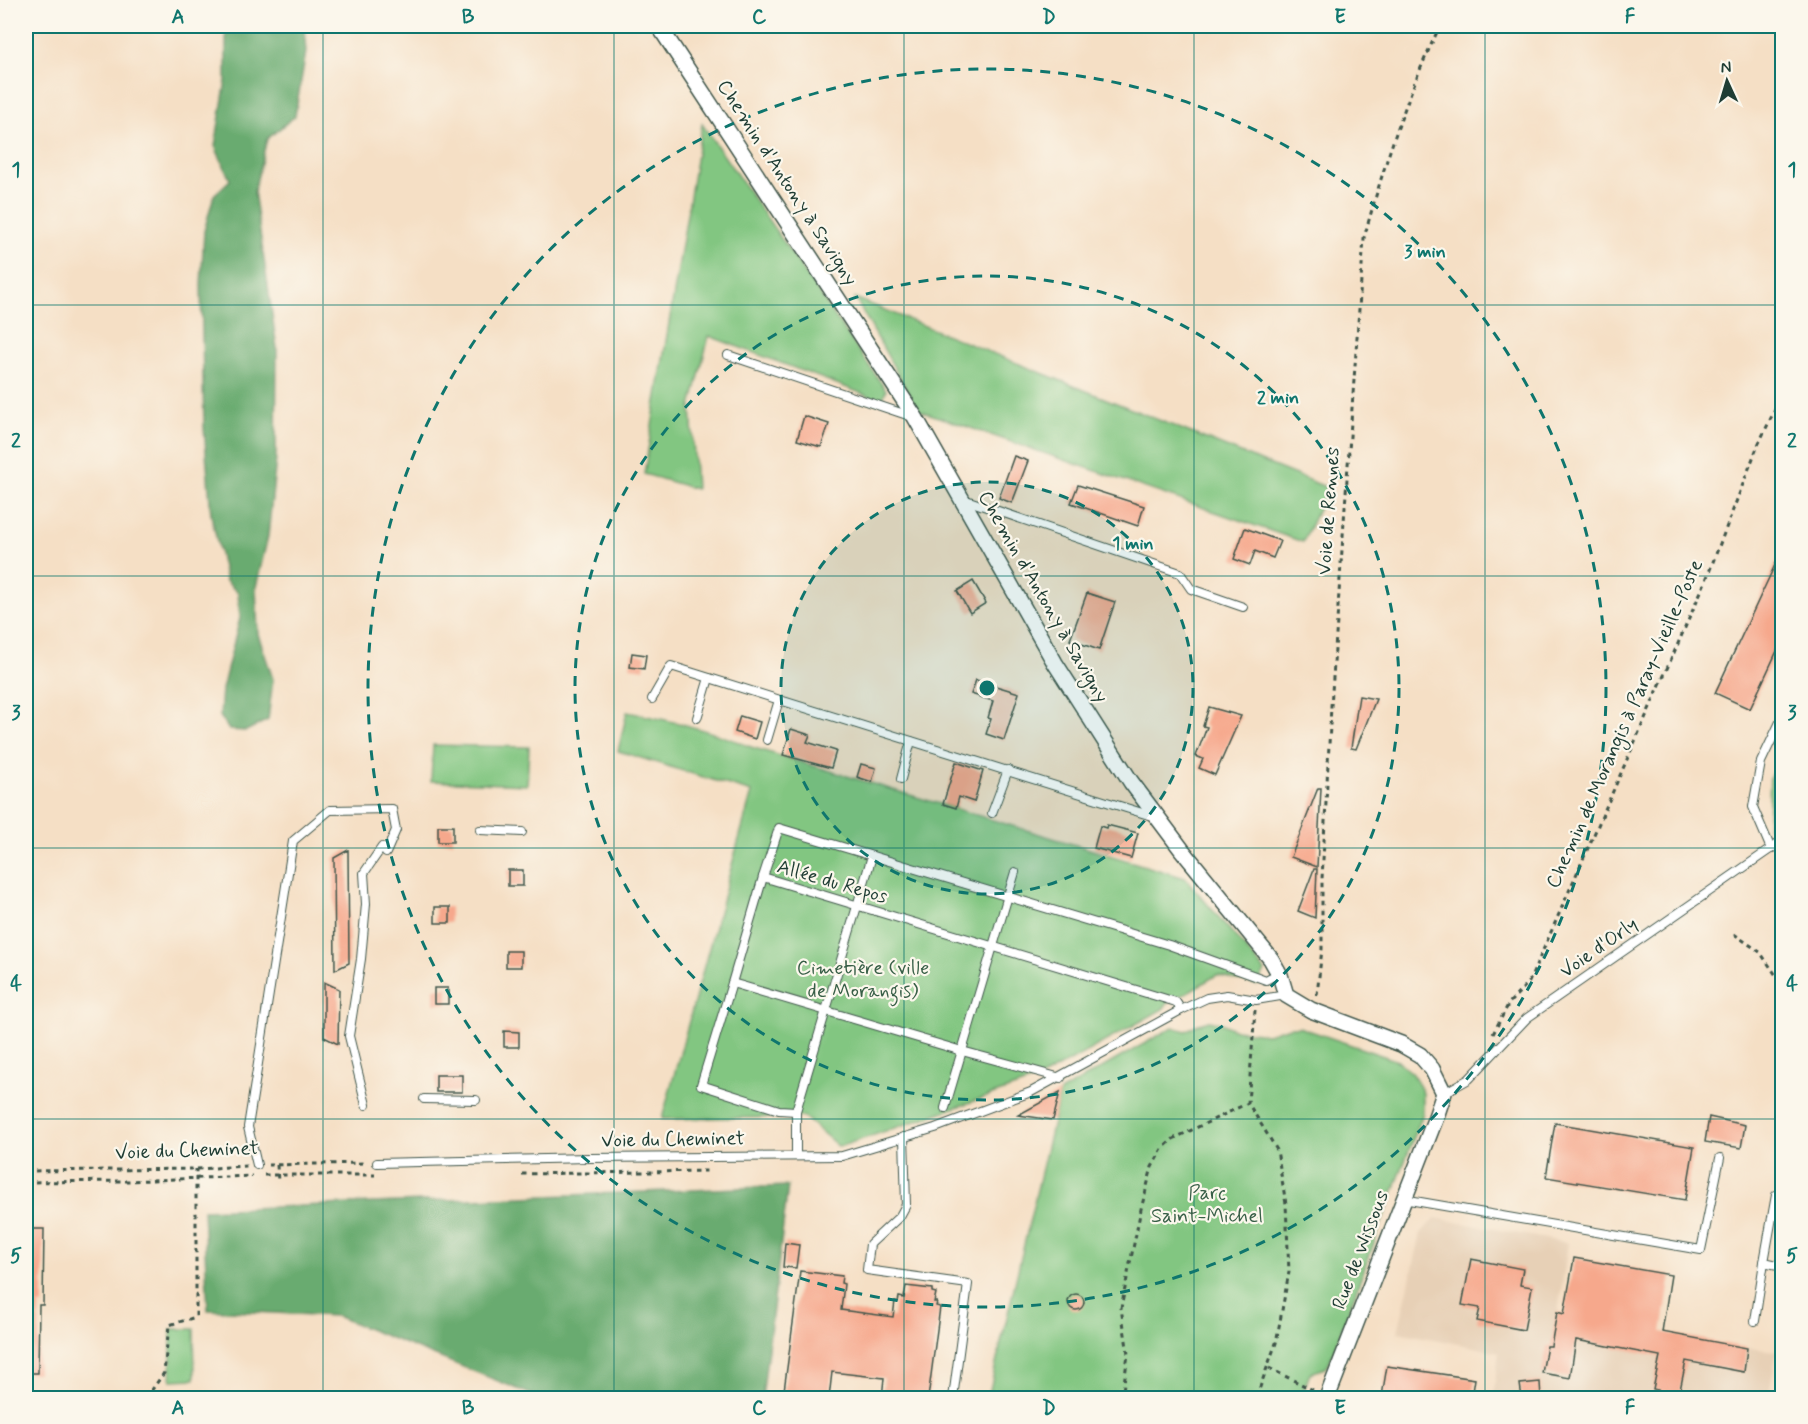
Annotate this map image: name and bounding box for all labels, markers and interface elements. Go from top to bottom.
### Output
text: A [171,4,185,31]
text: B [462,4,475,31]
text: C [752,4,767,31]
text: D [1042,4,1056,31]
text: E [1334,4,1346,31]
text: F [1625,4,1636,31]
north arrow [1697,51,1757,111]
text: N [1720,57,1732,78]
street label: Chemin d'Antony à Savigny [709,75,864,292]
text: 1 [12,157,20,184]
text: 1 [1788,157,1796,184]
text: 3 min [1404,240,1446,264]
text: 2 min [1257,386,1299,410]
text: 2 [11,428,21,455]
text: 2 [1787,428,1797,455]
street label: Voie de Rennes [1311,446,1347,576]
street label: Chemin d'Antony à Savigny [970,486,1115,708]
text: 1 min [1112,532,1154,556]
street label: Chemin de Morangis à Paray-Vieille-Poste [1540,555,1711,893]
centre of rings [977,678,997,698]
text: 3 [11,700,21,727]
text: 3 [1787,700,1797,727]
street label: Allée du Repos [774,853,891,911]
street label: Voie d'Orly [1554,911,1644,985]
park label: Cimetière (ville de Morangis) [797,955,929,1007]
text: 4 [10,971,22,998]
text: 4 [1786,971,1798,998]
street label: Voie du Cheminet [601,1125,745,1155]
street label: Voie du Cheminet [115,1135,259,1167]
park label: Parc Saint-Michel [1151,1180,1263,1230]
street label: Rue de Wissous [1326,1187,1396,1313]
text: 5 [10,1243,22,1270]
text: 5 [1786,1243,1798,1270]
text: A [171,1395,185,1422]
text: B [462,1395,475,1422]
text: C [752,1395,767,1422]
text: D [1042,1395,1056,1422]
text: E [1334,1395,1346,1422]
text: F [1625,1395,1636,1422]

